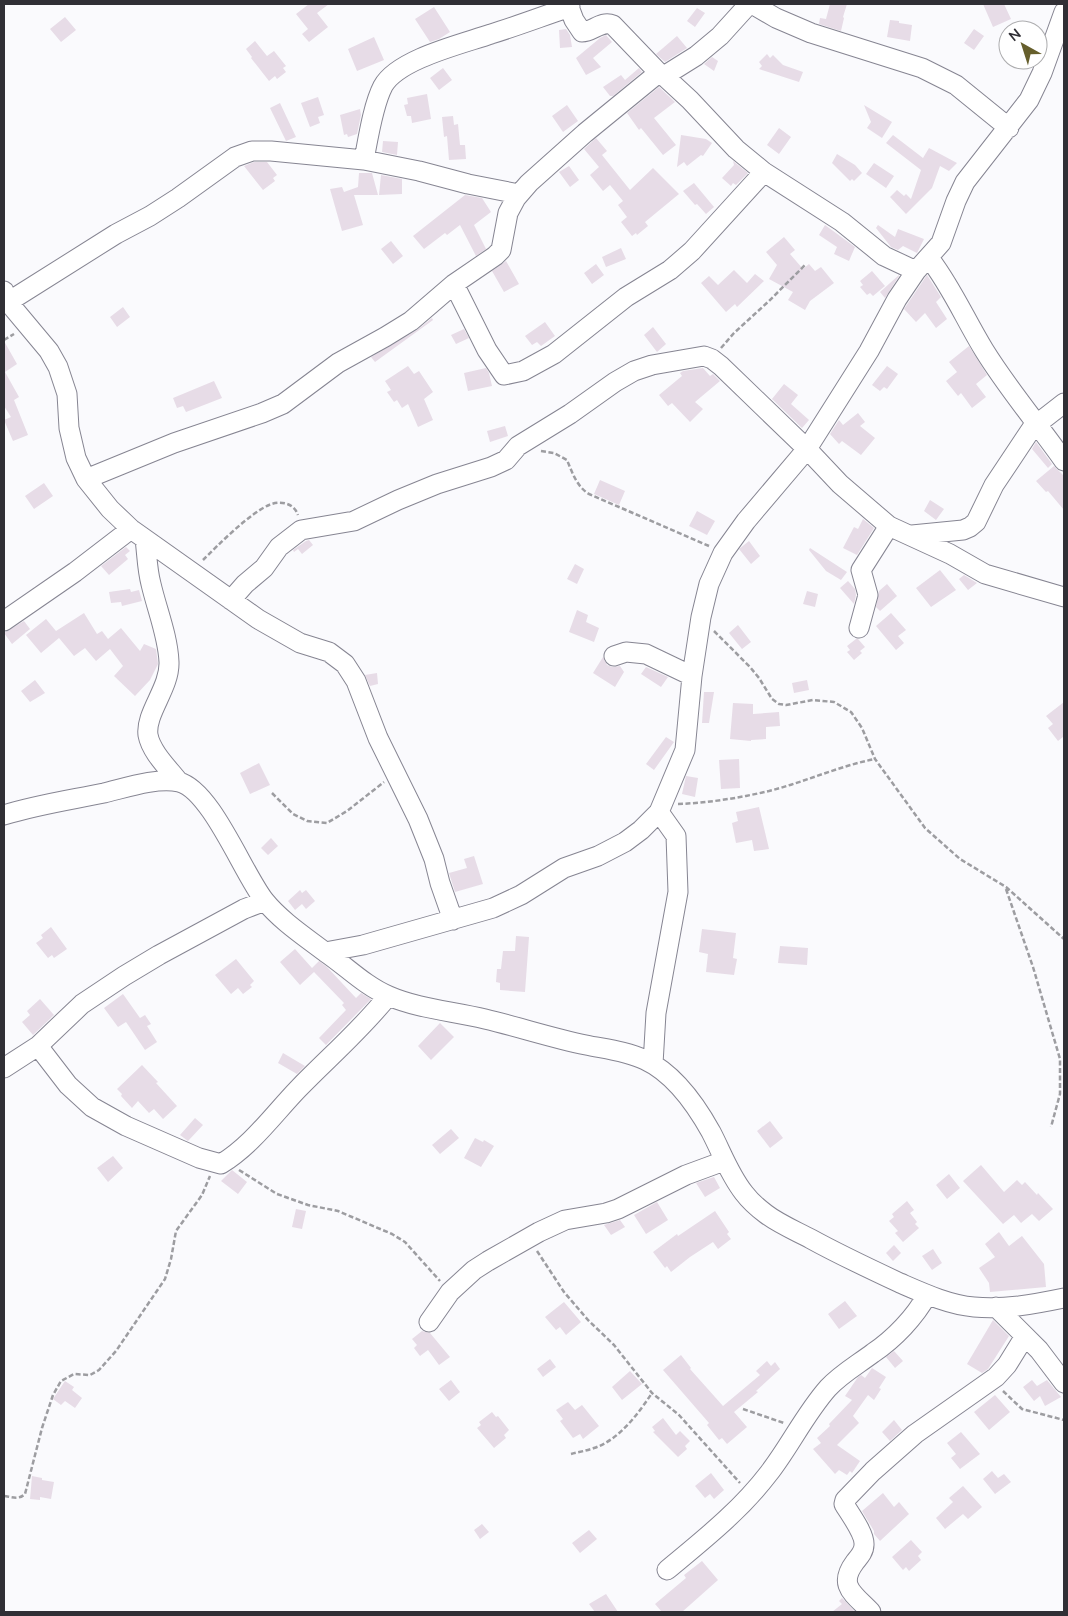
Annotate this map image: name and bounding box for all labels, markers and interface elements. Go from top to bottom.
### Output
north arrow [998,20,1048,70]
text: N [1005,25,1025,45]

